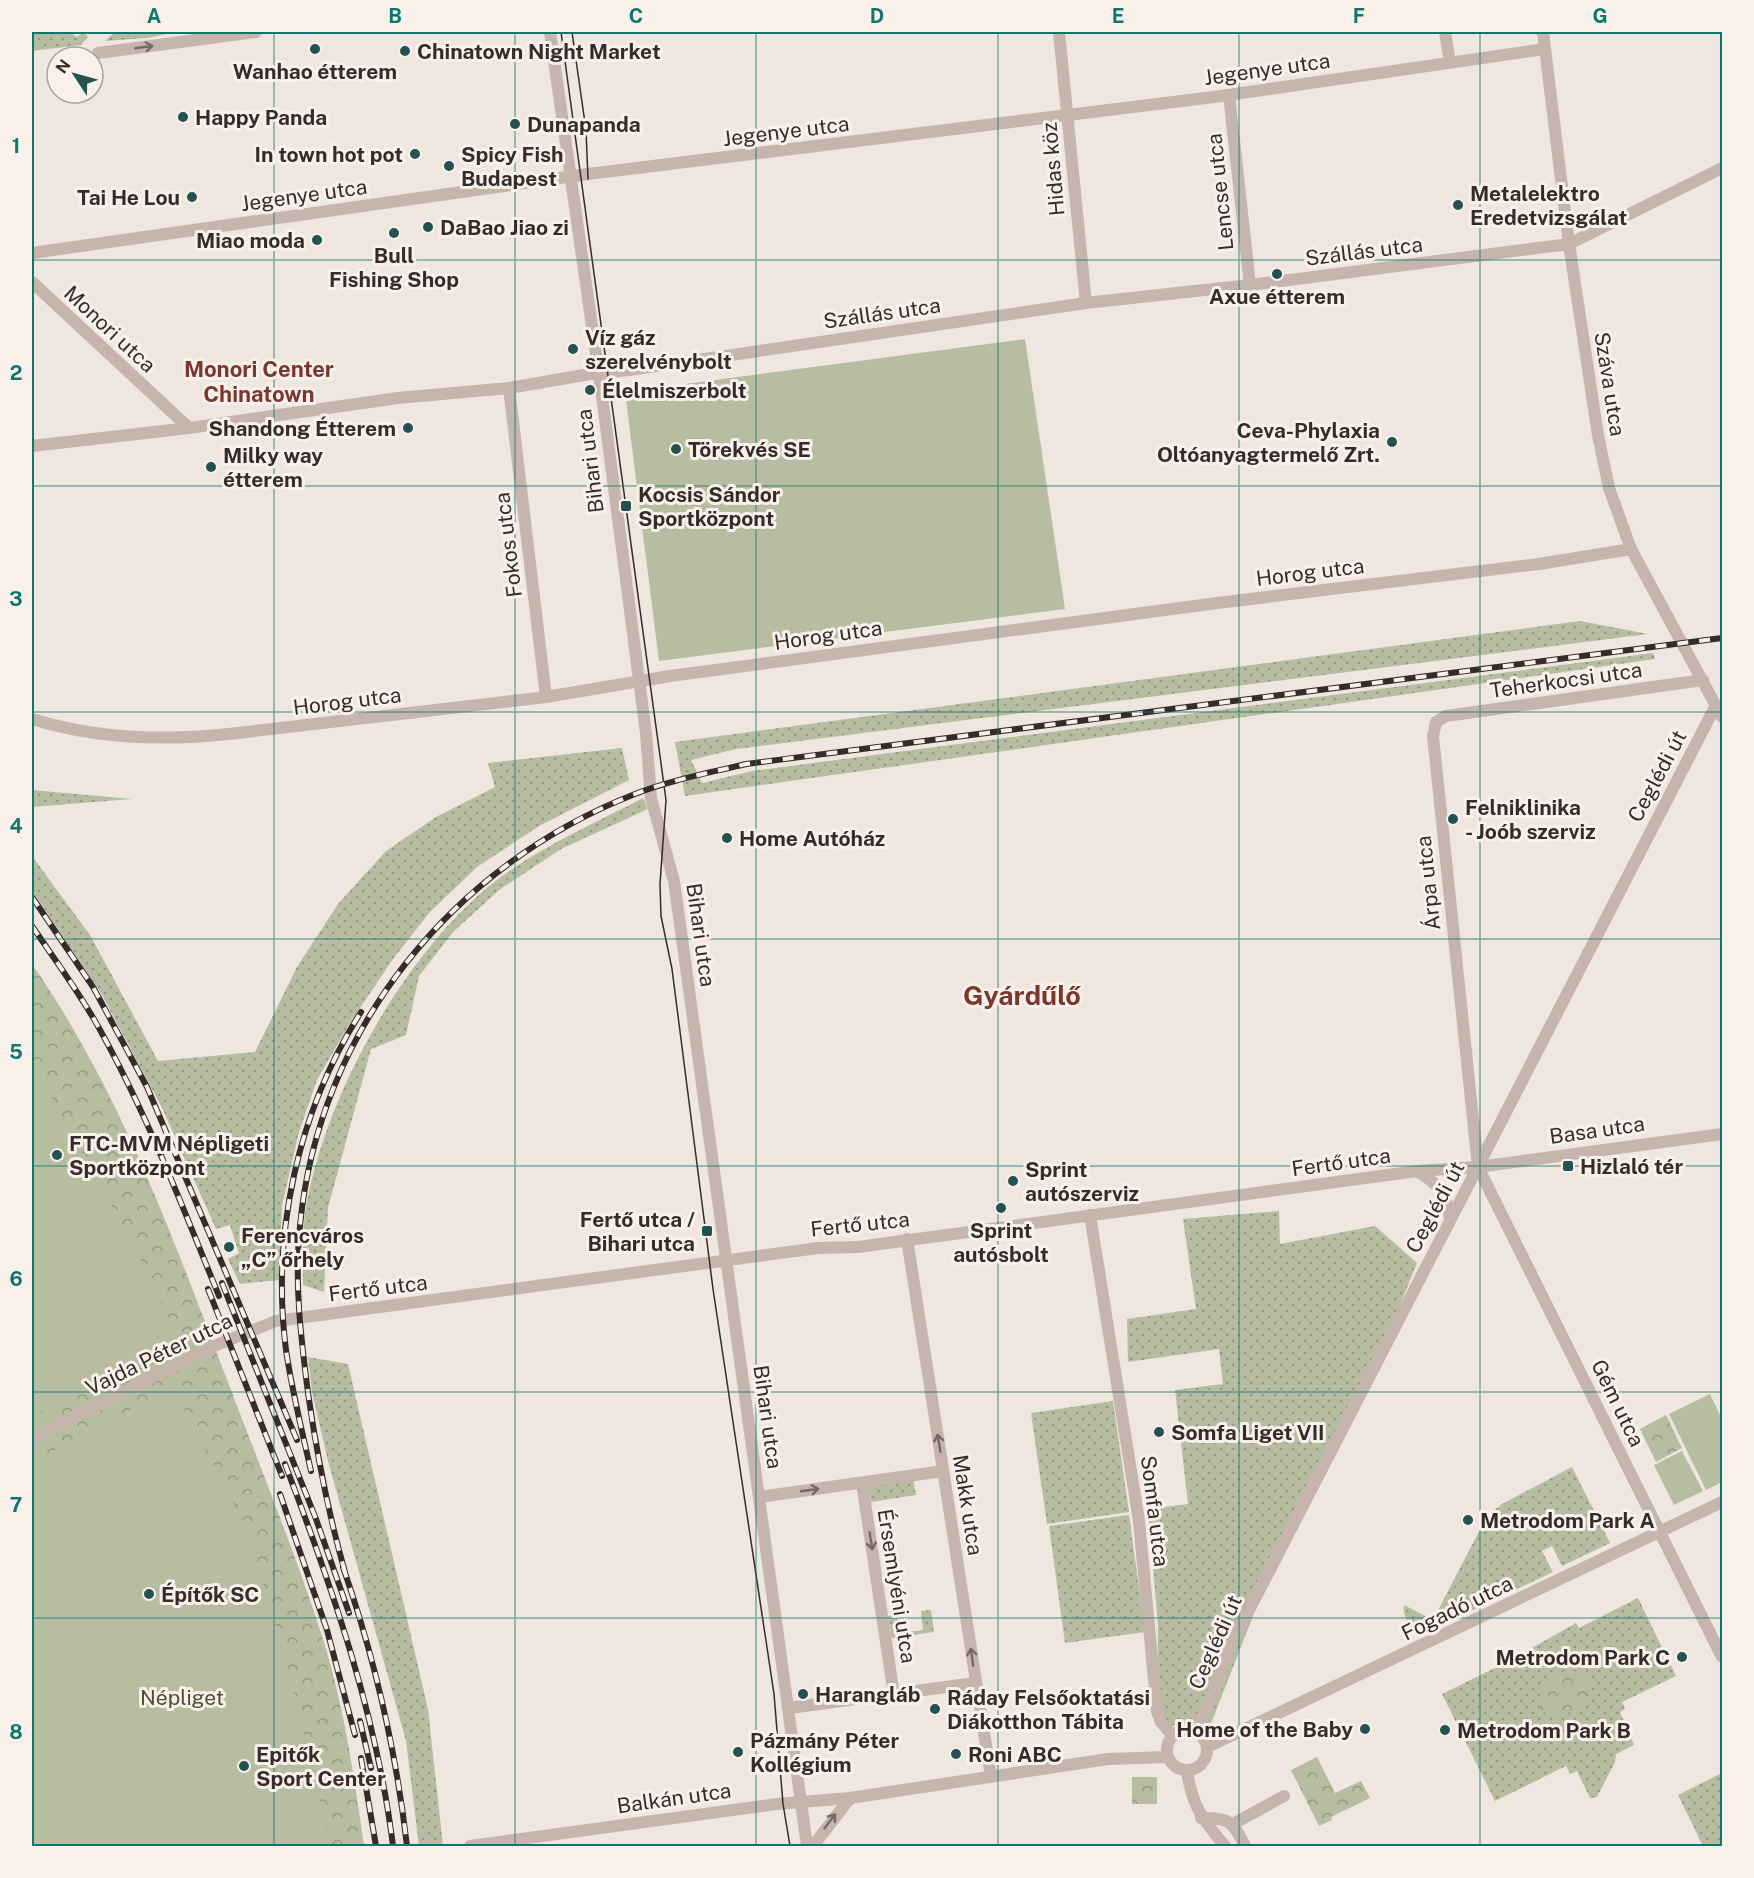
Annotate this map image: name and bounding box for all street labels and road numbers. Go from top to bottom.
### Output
street label: Jegenye utca [1202,48,1332,90]
street label: Jegenye utca [721,111,851,151]
street label: Hidas köz [1036,121,1070,217]
street label: Lencse utca [1201,132,1239,252]
street label: Jegenye utca [239,174,369,216]
street label: Szállás utca [1304,231,1424,271]
street label: Monori utca [59,280,161,378]
street label: Szállás utca [822,292,942,334]
street label: Száva utca [1589,330,1631,438]
street label: Bihari utca [571,408,609,514]
street label: Fokos utca [489,491,527,599]
street label: Horog utca [1254,553,1366,591]
street label: Horog utca [772,615,884,655]
street label: Teherkocsi utca [1488,657,1644,703]
street label: Horog utca [291,682,403,720]
street label: Ceglédi út [1622,726,1692,826]
street label: Árpa utca [1411,834,1445,932]
street label: Bihari utca [681,881,721,989]
street label: Basa utca [1548,1111,1646,1149]
street label: Fertő utca [1290,1143,1392,1181]
street label: Ceglédi út [1400,1157,1470,1257]
street label: Fertő utca [809,1206,911,1242]
street label: Fertő utca [327,1270,429,1306]
street label: Vajda Péter utca [82,1308,236,1400]
street label: Gém utca [1586,1355,1650,1451]
street label: Bihari utca [748,1363,788,1471]
street label: Makk utca [948,1453,988,1557]
street label: Somfa utca [1136,1454,1174,1568]
street label: Érsemlyéni utca [872,1507,922,1665]
street label: Fogadó utca [1397,1570,1517,1646]
street label: Ceglédi út [1183,1591,1247,1693]
street label: Balkán utca [615,1778,733,1818]

